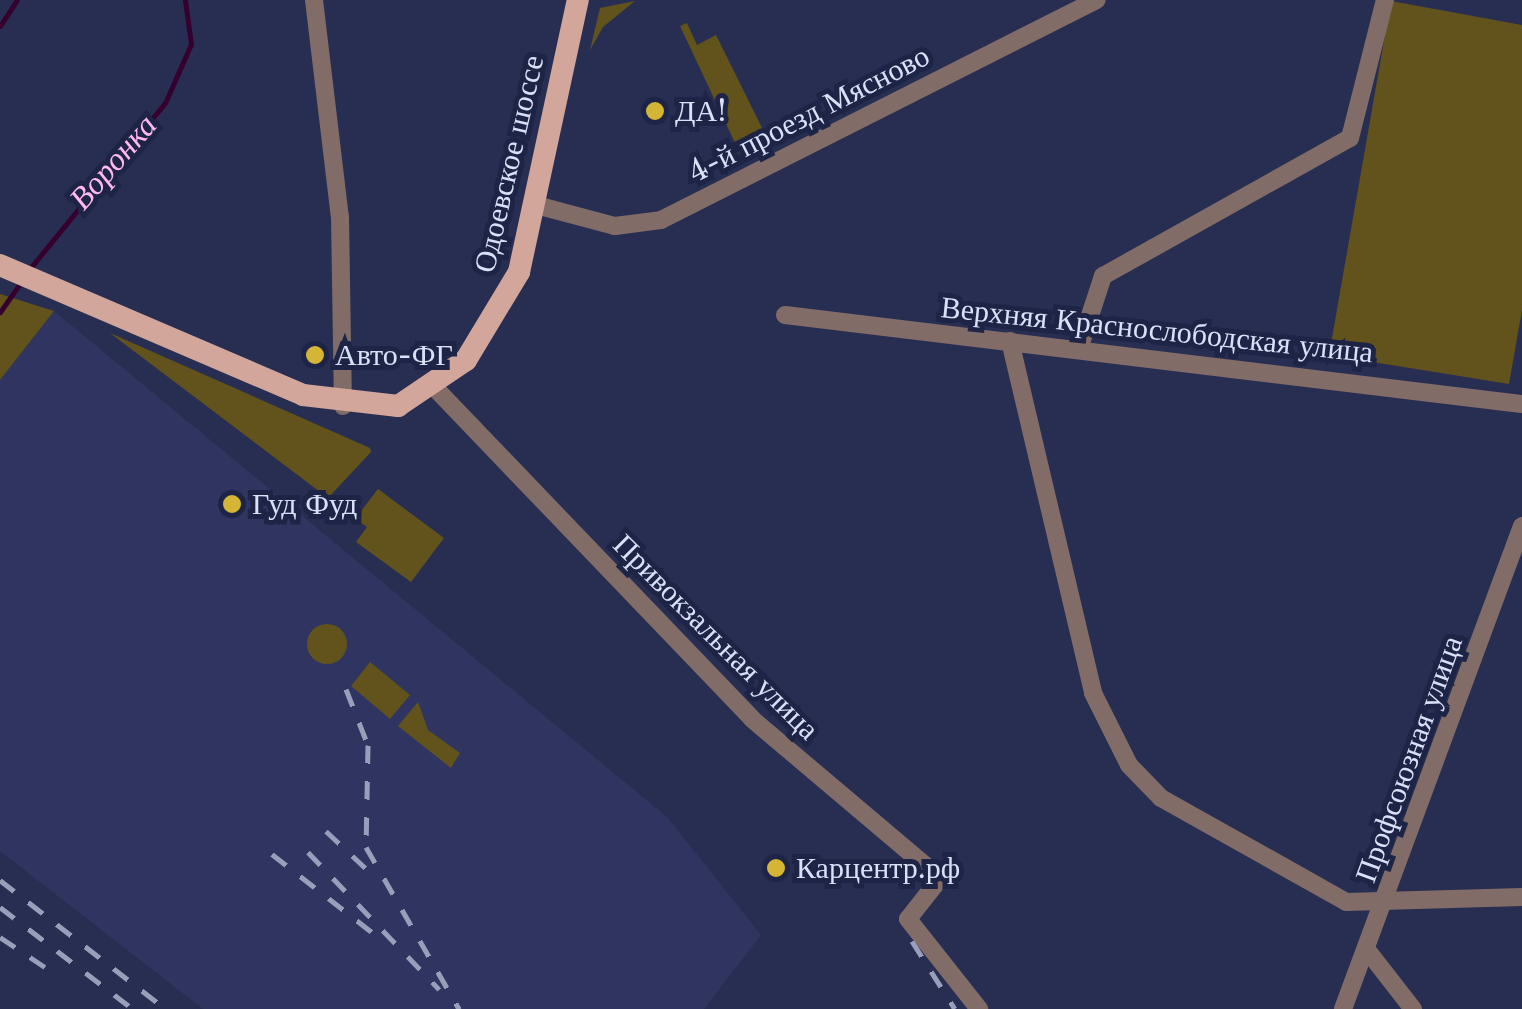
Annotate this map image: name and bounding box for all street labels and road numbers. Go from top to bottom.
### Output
street label: 4-й проезд Мясново [683,38,935,190]
street label: Одоевское шоссе [466,52,552,276]
street label: Верхняя Краснослободская улица [939,289,1375,371]
street label: Привокзальная улица [606,527,826,747]
street label: Профсоюзная улица [1348,631,1470,887]

